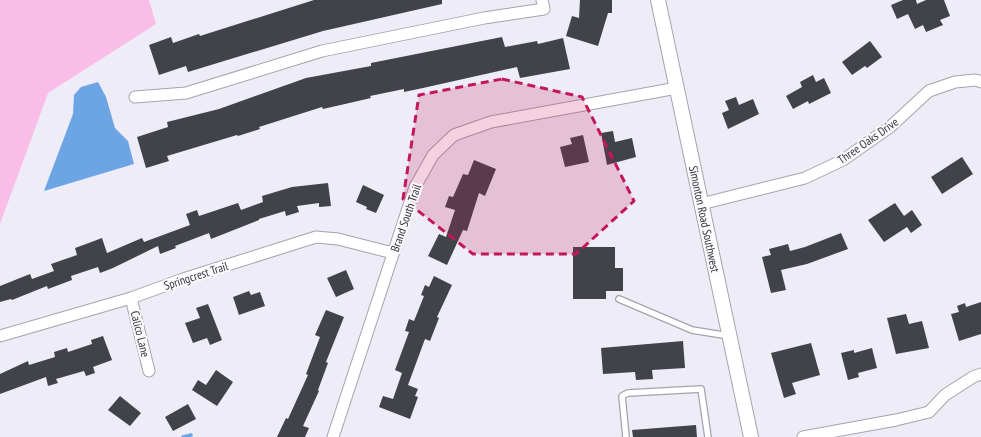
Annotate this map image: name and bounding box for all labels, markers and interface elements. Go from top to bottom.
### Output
street label: Three Oaks Drive [834,114,901,167]
street label: Simonton Road Southwest [686,164,723,274]
street label: Brand South Trail [387,182,424,254]
street label: Springcrest Trail [162,258,230,293]
street label: Calico Lane [128,309,153,359]

